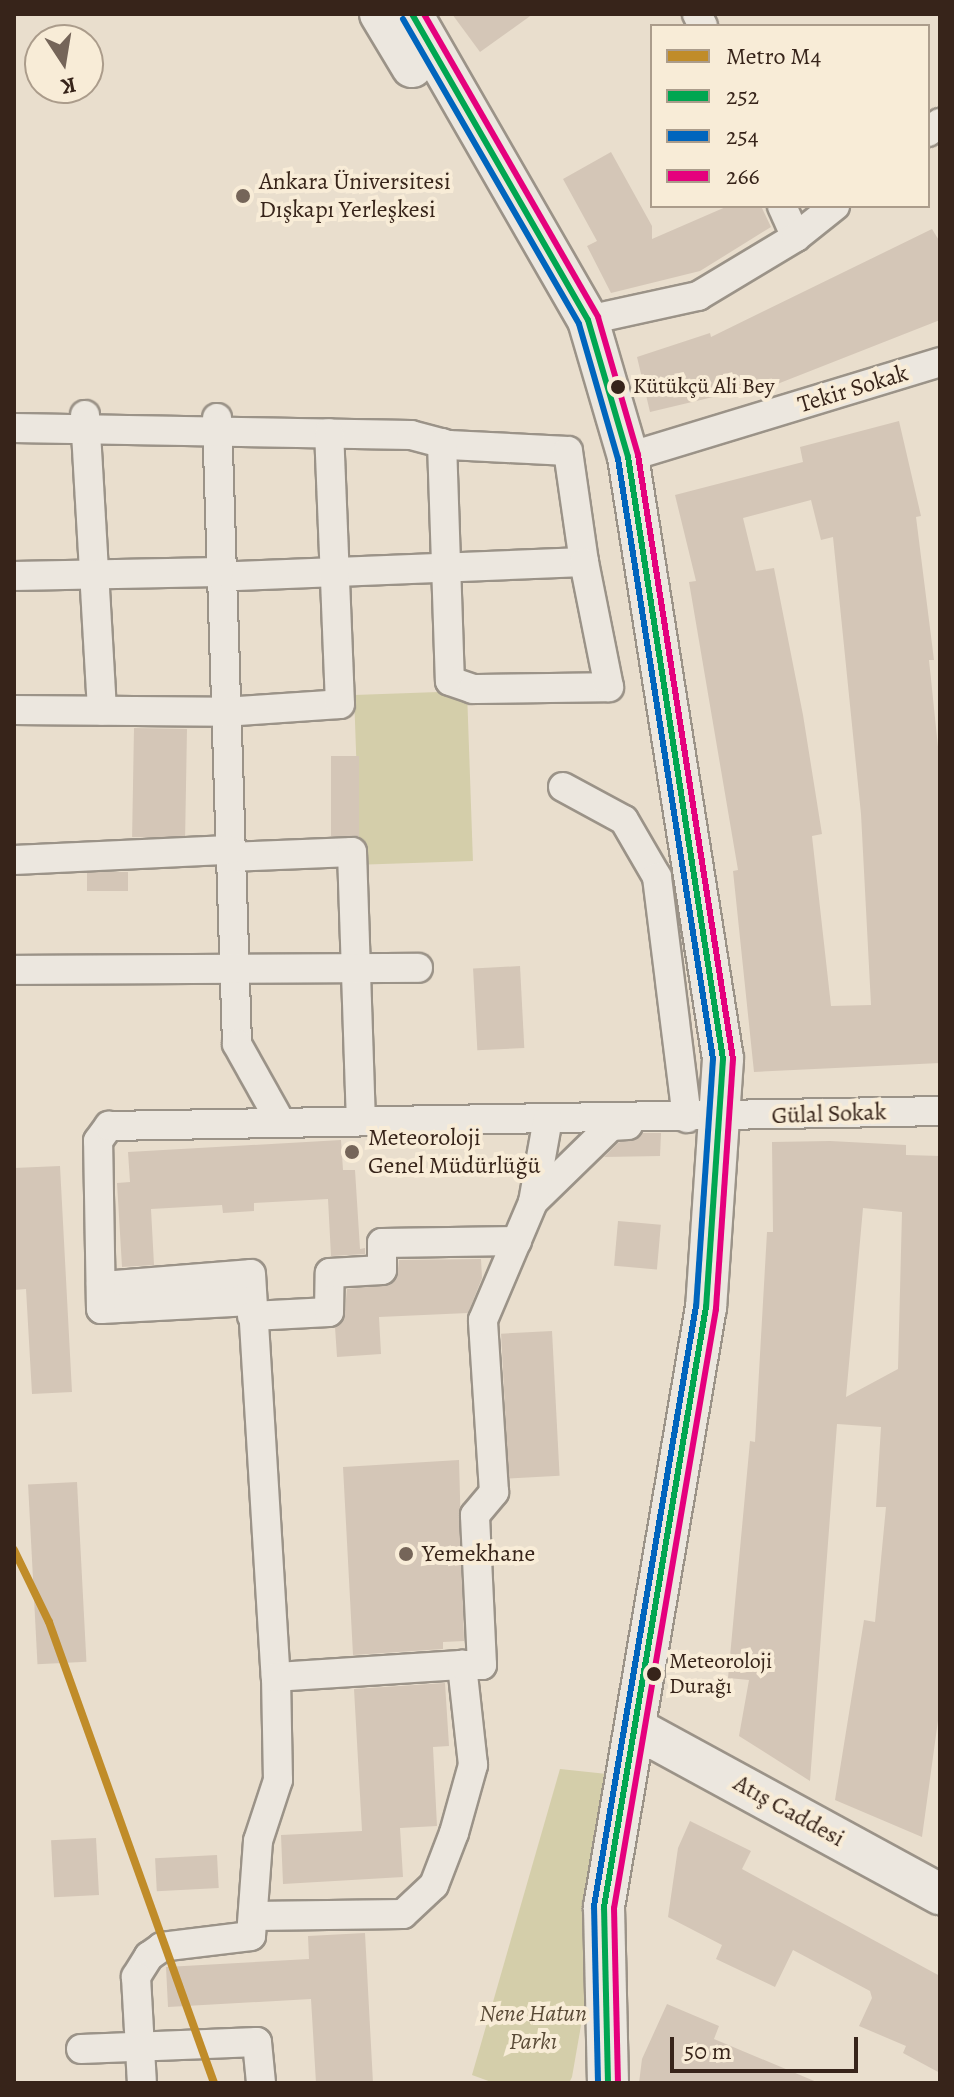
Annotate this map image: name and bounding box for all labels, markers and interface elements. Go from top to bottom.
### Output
north arrow [24,24,104,104]
legend [650,24,930,208]
text: Metro M4 [726,40,821,72]
text: K [58,69,79,102]
text: 252 [726,80,759,112]
text: 254 [726,120,759,152]
text: 266 [726,160,760,192]
place label: Ankara Üniversitesi Dışkapı Yerleşkesi [259,168,451,224]
marker: Ankara Üniversitesi Dışkapı Yerleşkesi [234,187,252,205]
street label: Tekir Sokak [794,359,912,419]
place label: Kütükçü Ali Bey [633,374,774,400]
marker: Kütükçü Ali Bey [610,379,626,395]
street label: Gülal Sokak [771,1098,887,1130]
place label: Meteoroloji Genel Müdürlüğü [368,1124,541,1180]
marker: Meteoroloji Genel Müdürlüğü [343,1143,361,1161]
place label: Yemekhane [422,1540,535,1568]
marker: Yemekhane [397,1545,415,1563]
place label: Meteoroloji Durağı [669,1648,772,1700]
marker: Meteoroloji Durağı [646,1666,662,1682]
street label: Atış Caddesi [729,1769,849,1853]
park label: Nene Hatun Parkı [479,2000,587,2056]
scale bar [674,2021,862,2071]
text: 50 m [684,2035,732,2067]

